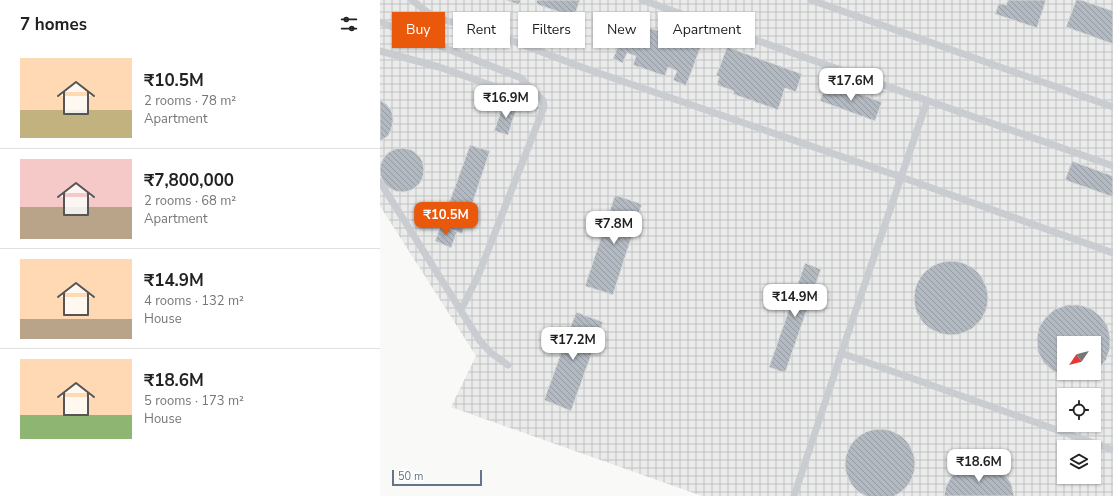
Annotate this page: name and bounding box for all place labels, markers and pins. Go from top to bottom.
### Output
pin: ₹17.6M [818,68,884,102]
pin: ₹16.9M [473,85,539,119]
pin: ₹10.5M [413,202,479,236]
pin: ₹7.8M [586,211,642,245]
pin: ₹14.9M [762,284,828,318]
pin: ₹17.2M [540,327,606,361]
pin: ₹18.6M [946,449,1012,483]

